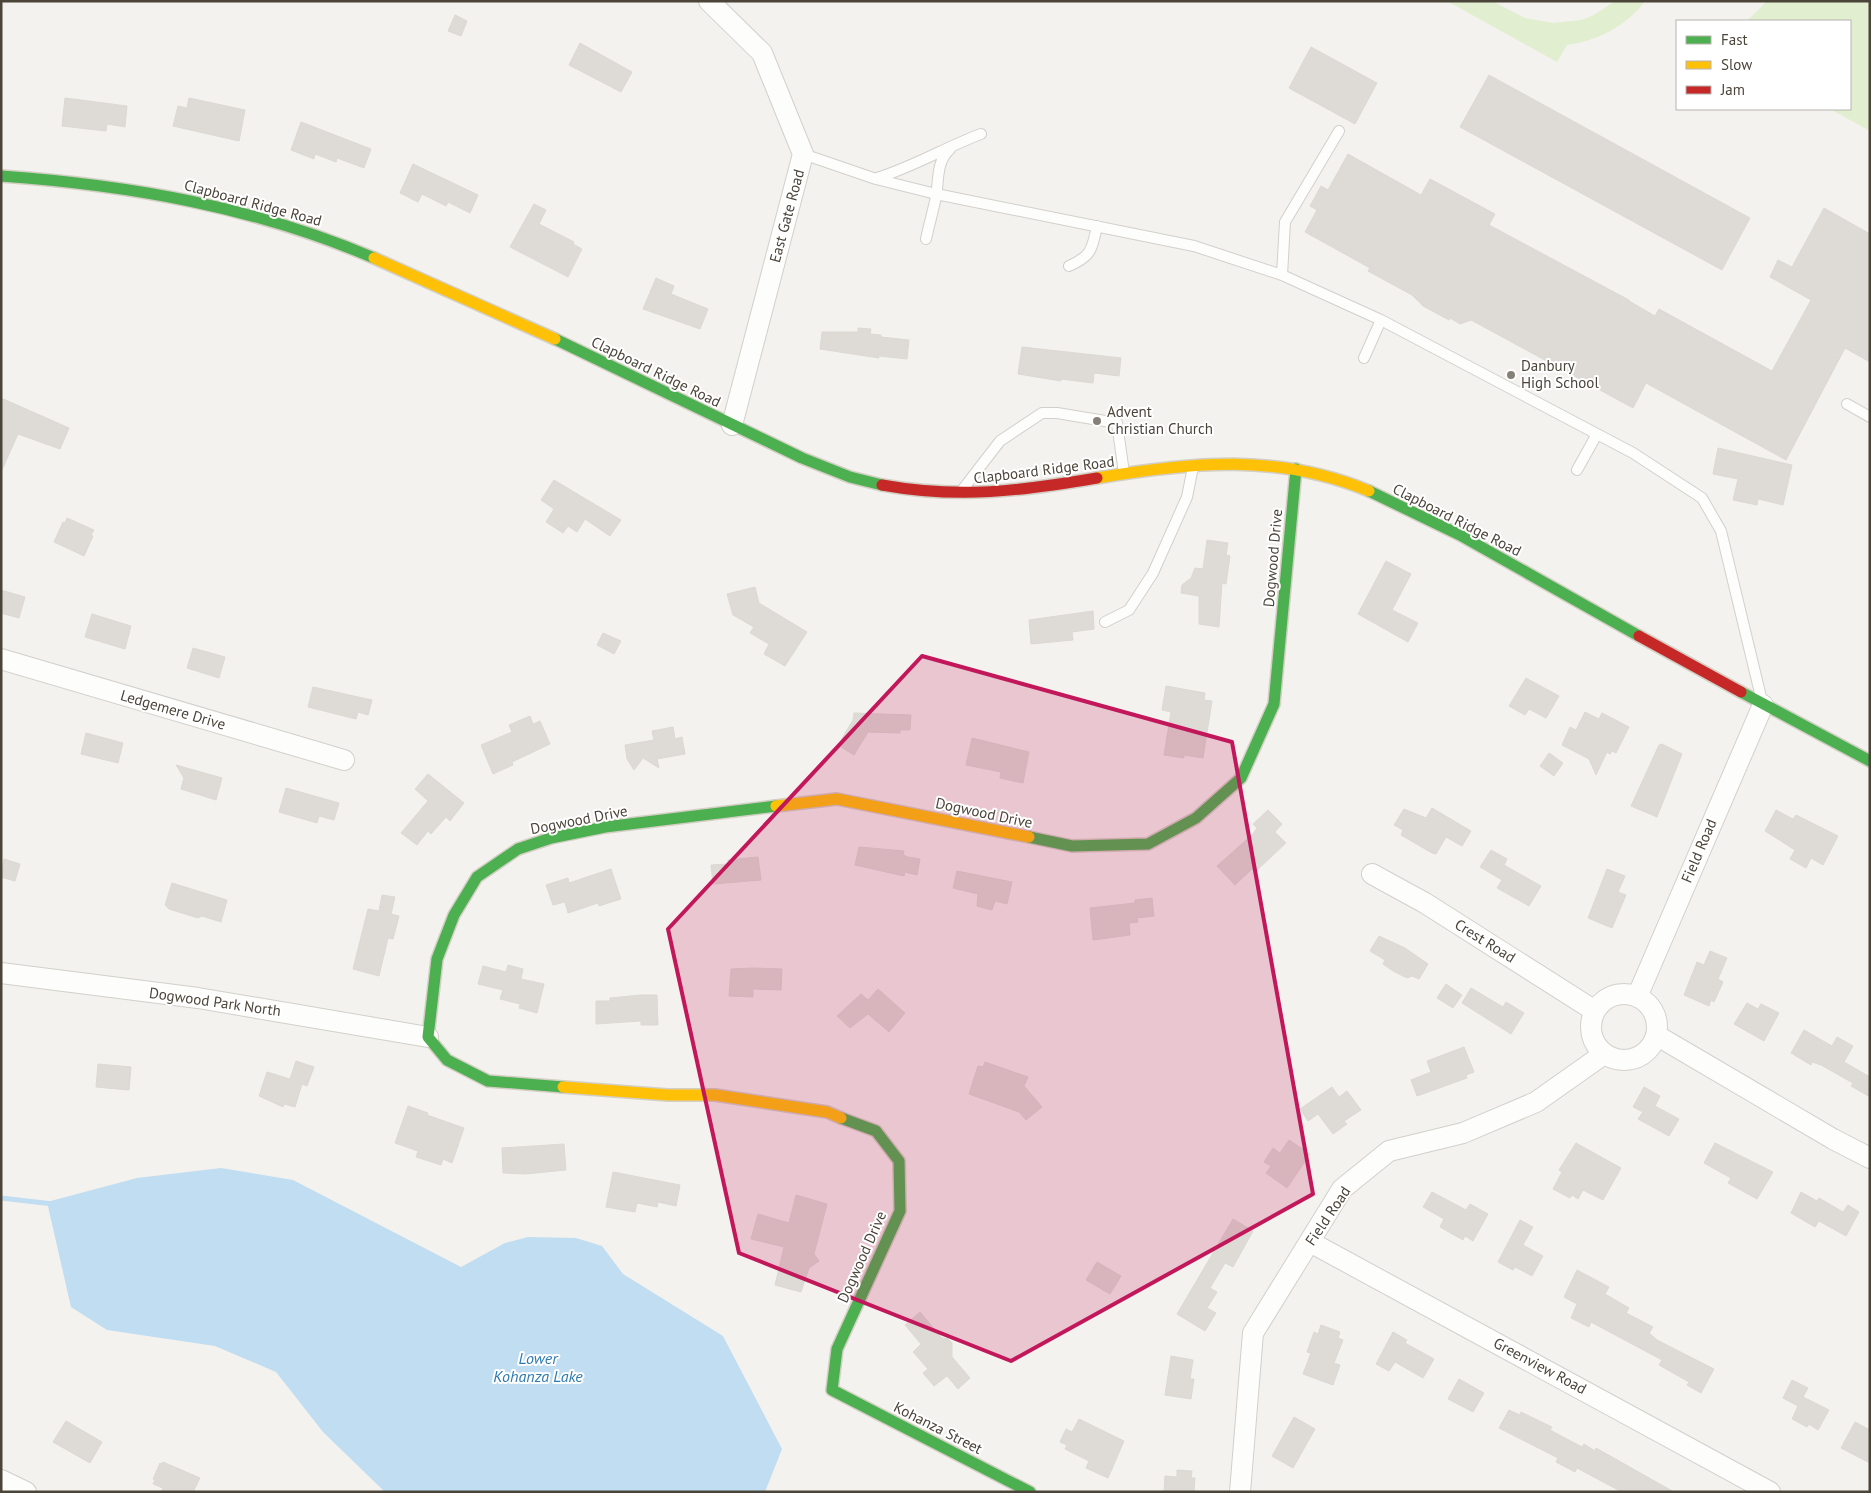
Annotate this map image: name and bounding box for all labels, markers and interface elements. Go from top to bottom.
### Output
legend [1676,20,1851,110]
text: Fast [1721,30,1748,49]
text: Slow [1721,55,1752,74]
text: Jam [1720,80,1745,99]
street label: East Gate Road [765,167,808,265]
street label: Clapboard Ridge Road [182,175,324,230]
street label: Clapboard Ridge Road [588,332,724,411]
place label: Danbury High School [1521,356,1599,392]
marker: Danbury High School [1505,369,1517,381]
place label: Advent Christian Church [1107,402,1213,438]
marker: Advent Christian Church [1091,415,1103,427]
street label: Clapboard Ridge Road [972,451,1115,488]
street label: Clapboard Ridge Road [1390,479,1525,560]
street label: Dogwood Drive [1259,508,1286,608]
street label: Ledgemere Drive [118,685,228,734]
street label: Dogwood Drive [934,793,1034,832]
street label: Dogwood Drive [529,801,629,838]
street label: Field Road [1677,816,1720,886]
street label: Crest Road [1451,914,1519,967]
street label: Dogwood Park North [148,983,282,1020]
street label: Field Road [1301,1182,1354,1249]
street label: Dogwood Drive [833,1208,890,1306]
street label: Greenview Road [1490,1333,1590,1398]
water label: Lower Kohanza Lake [493,1348,583,1386]
street label: Kohanza Street [891,1397,986,1458]

